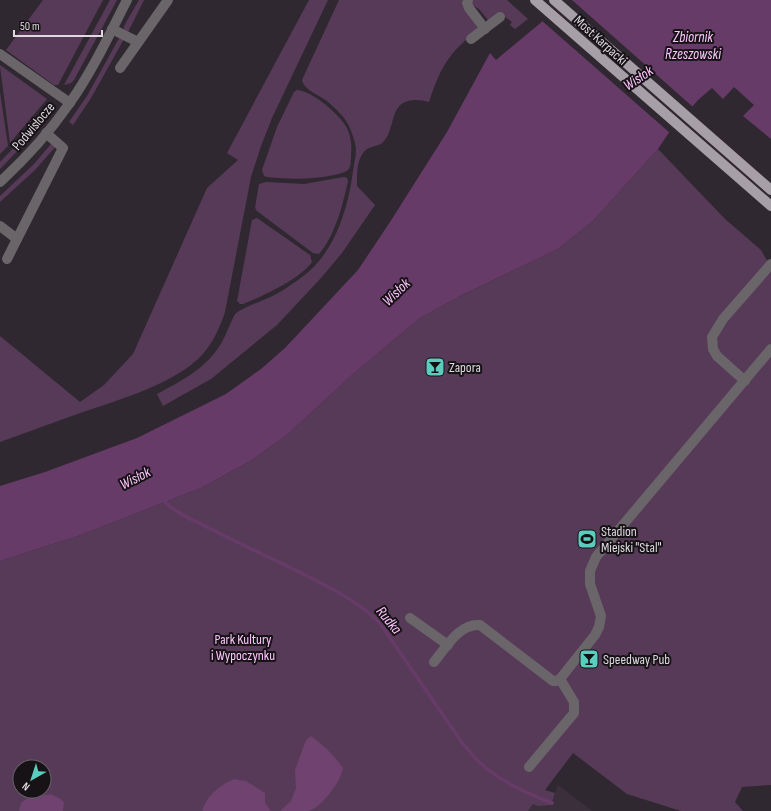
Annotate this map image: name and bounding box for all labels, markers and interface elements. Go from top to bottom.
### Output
scale bar [14,12,102,38]
street label: Most Karpacki [570,12,631,69]
text: 50 m [20,19,40,34]
water label: Zbiornik Rzeszowski [665,28,722,64]
water label: Wisłok [620,61,657,95]
street label: Podwisłocze [8,99,58,154]
water label: Wisłok [378,274,415,310]
bar icon: Zapora [424,356,446,378]
place label: Zapora [449,359,481,376]
water label: Wisłok [117,463,154,494]
place label: Stadion Miejski "Stal" [601,523,662,556]
sports icon: Stadion Miejski "Stal" [576,528,598,550]
water label: Rudka [372,603,406,638]
park label: Park Kultury i Wypoczynku [211,631,275,664]
bar icon: Speedway Pub [578,648,600,670]
place label: Speedway Pub [603,651,670,668]
north arrow [12,759,52,799]
text: N [20,779,32,793]

